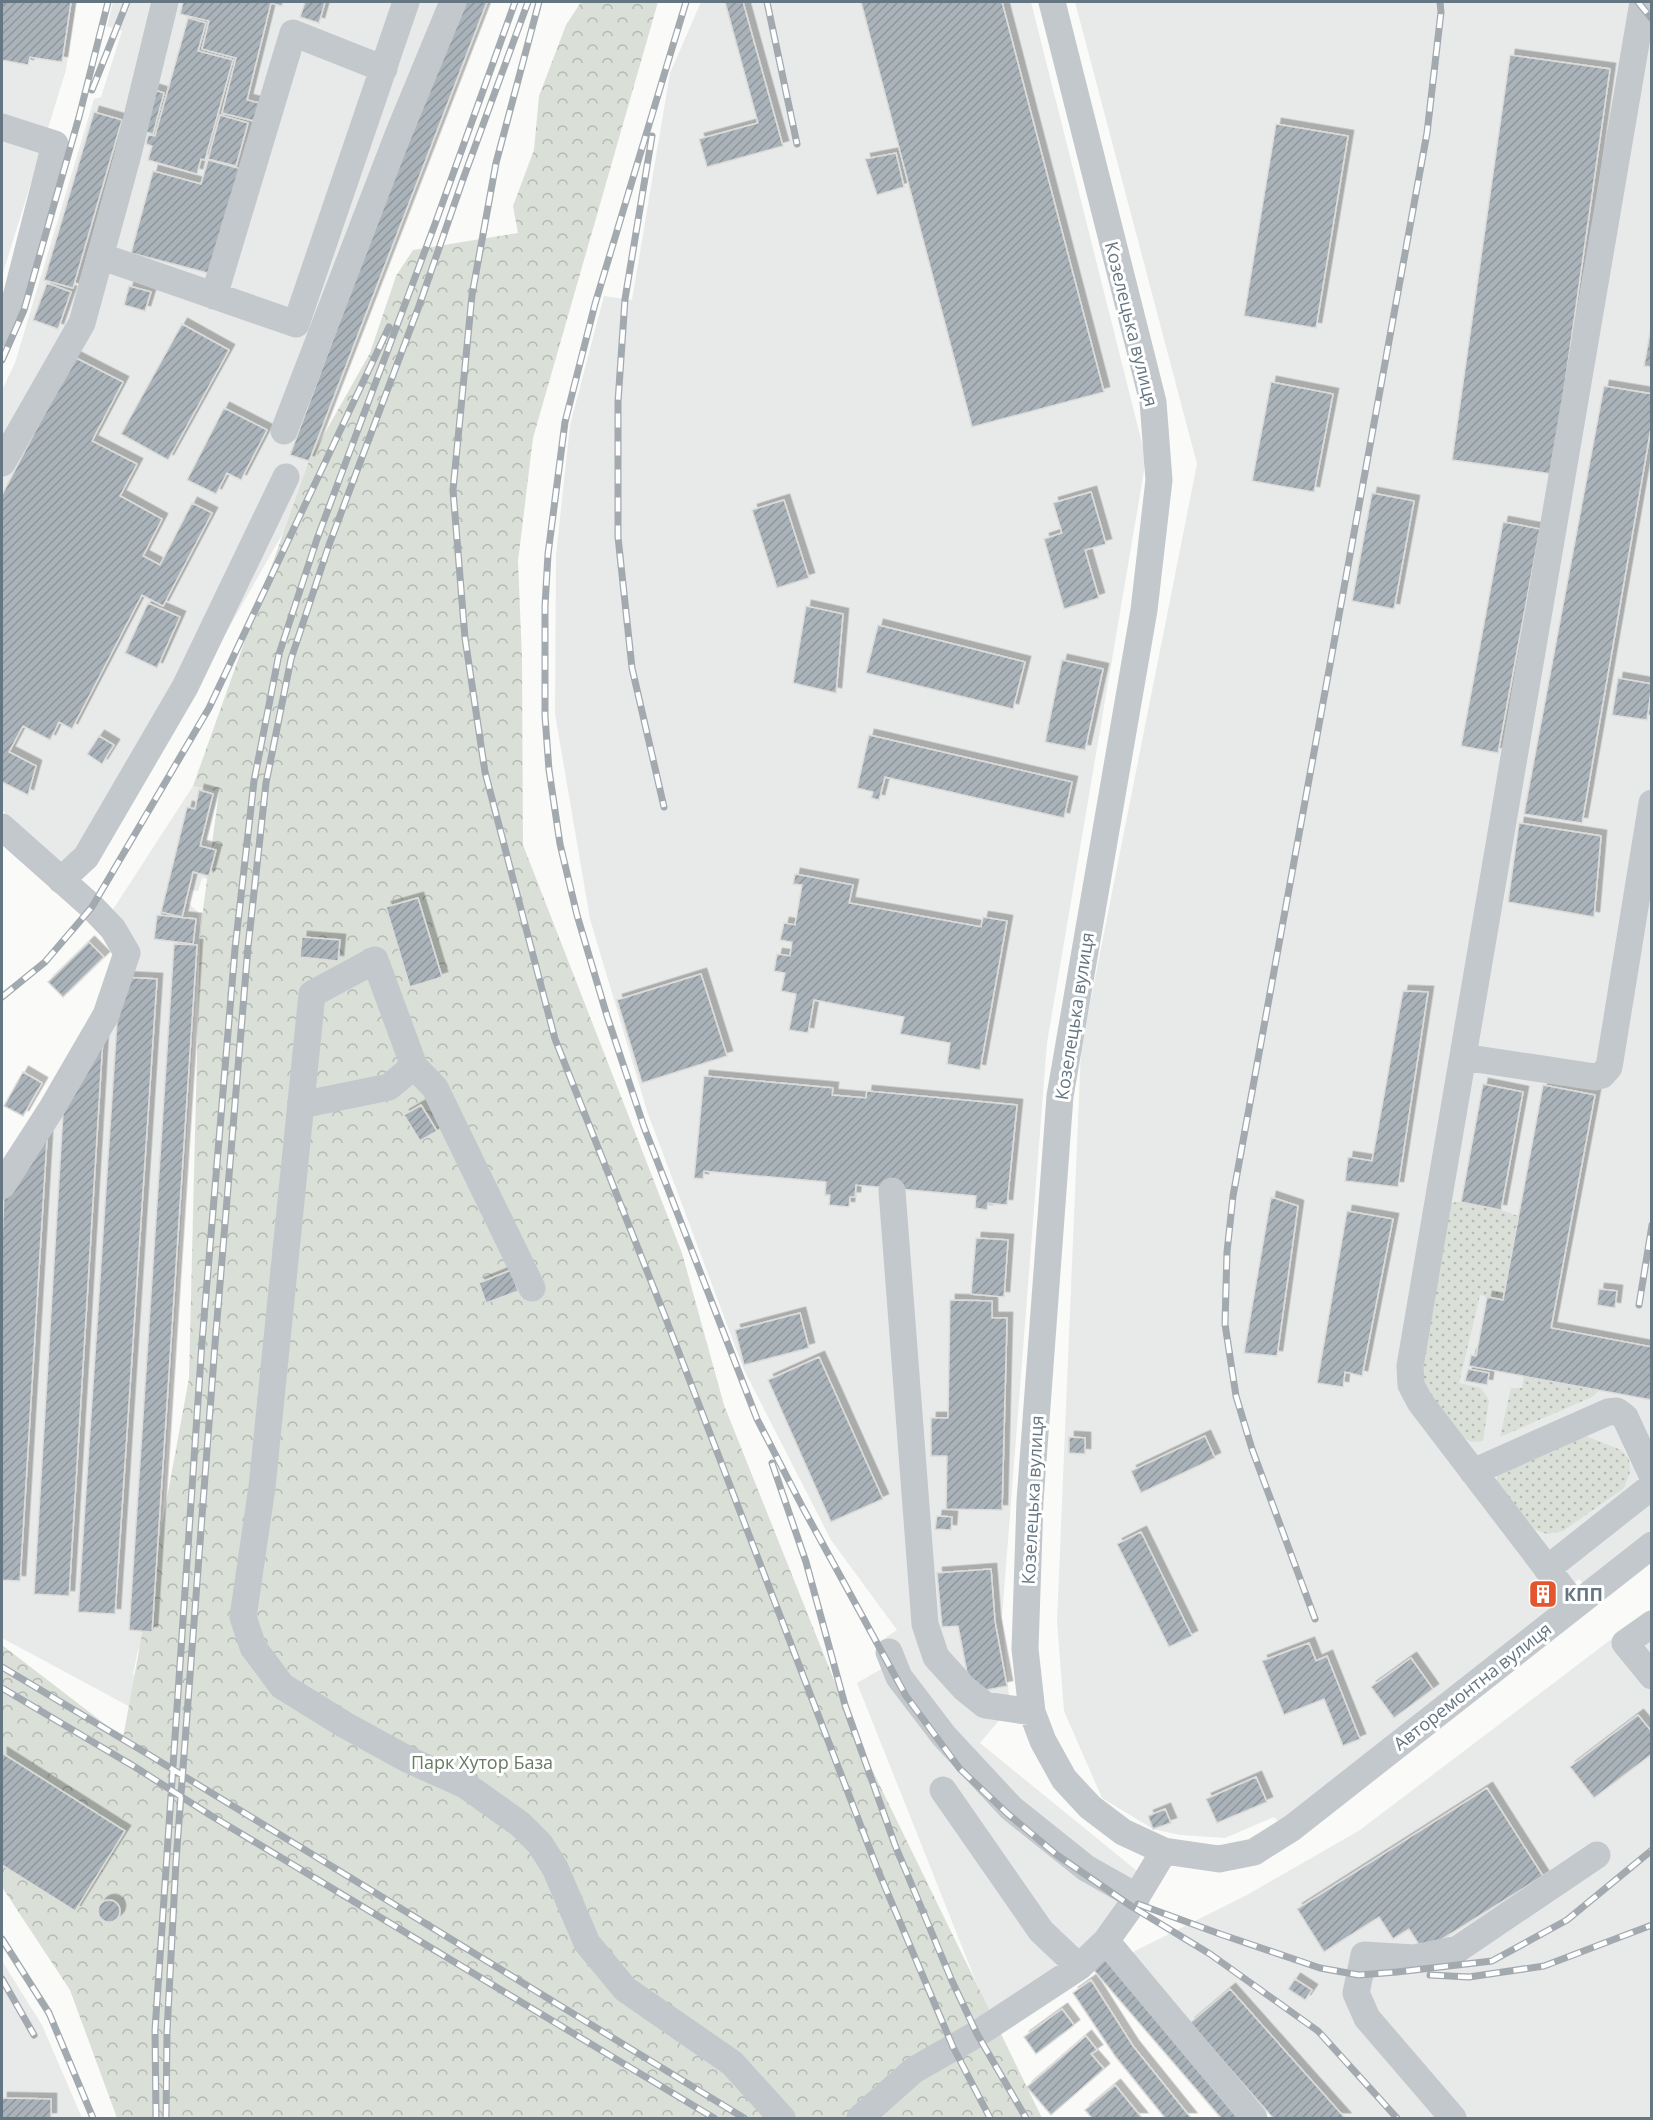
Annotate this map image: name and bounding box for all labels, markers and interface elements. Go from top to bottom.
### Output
street label: Козелецька вулиця [1100,239,1164,409]
street label: Козелецька вулиця [1049,931,1099,1101]
street label: Козелецька вулиця [1016,1415,1048,1585]
building icon: КПП [1527,1578,1559,1610]
place label: КПП [1564,1582,1603,1606]
street label: Авторемонтна вулиця [1388,1617,1556,1755]
park label: Парк Хутор База [411,1750,553,1774]

